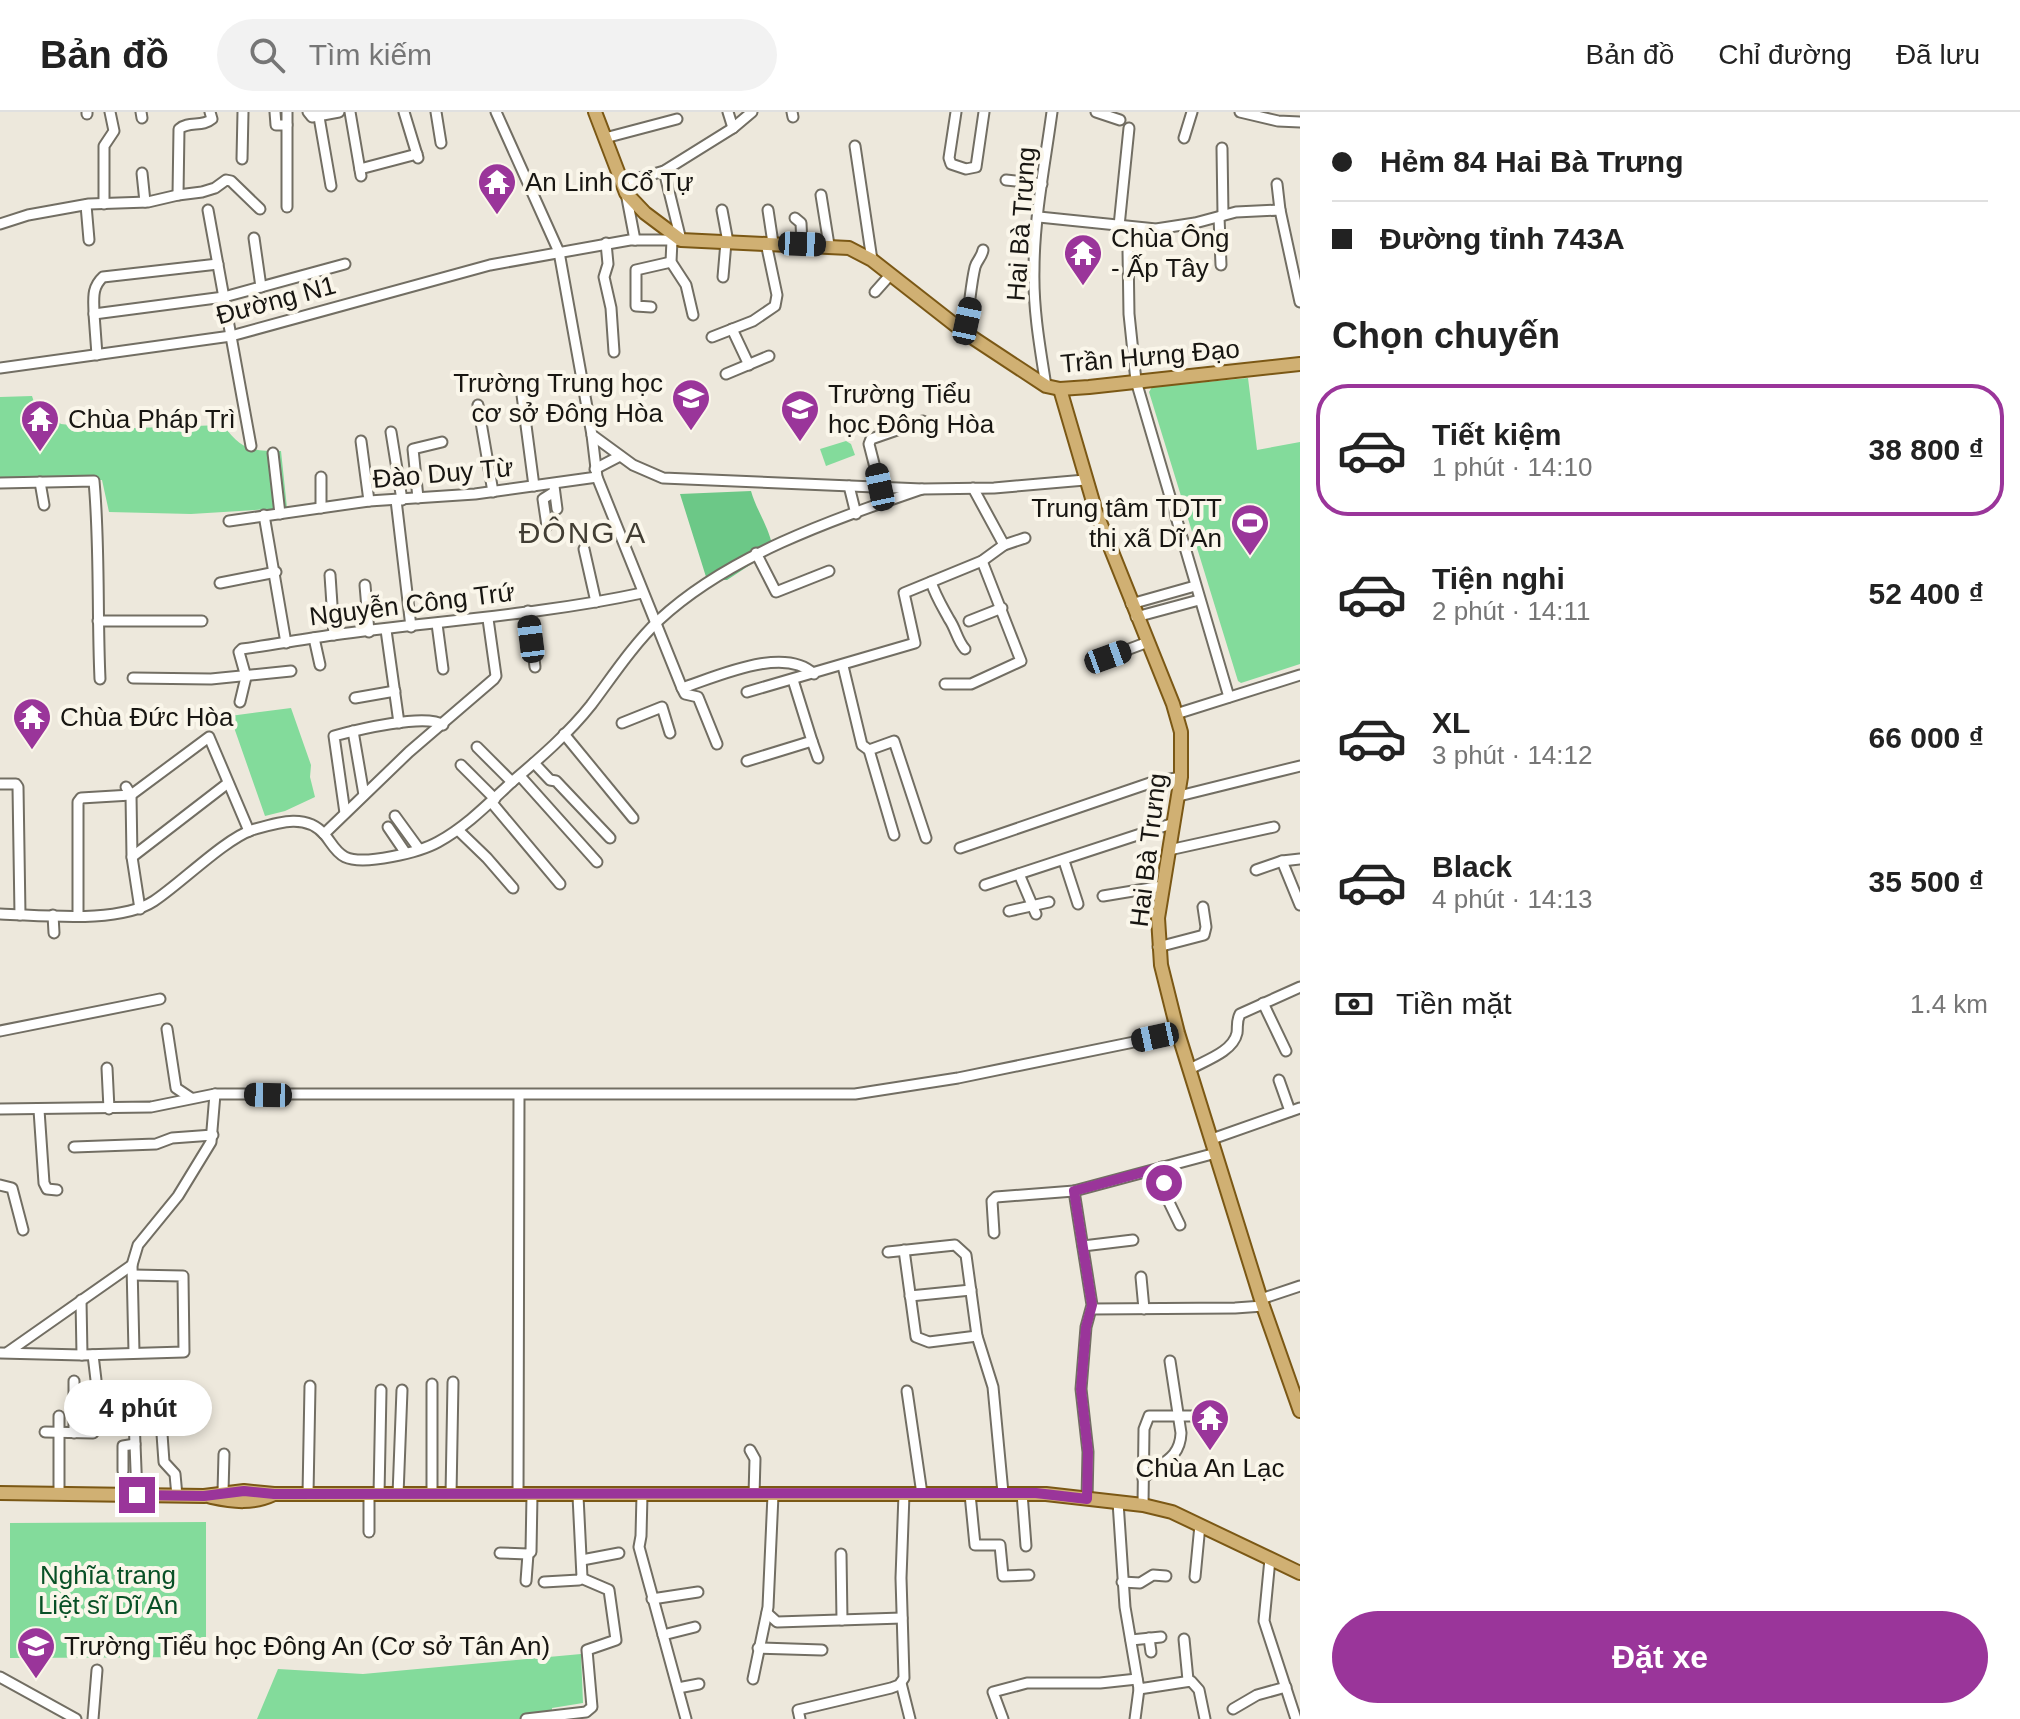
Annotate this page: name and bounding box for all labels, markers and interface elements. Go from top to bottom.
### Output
search box [217,19,777,91]
icon: search [245,33,289,77]
text: Bản đồ [40,34,169,76]
text: Tìm kiếm [309,38,432,71]
text: Bản đồ [1586,39,1674,70]
text: Chỉ đường [1718,39,1852,70]
text: Đã lưu [1896,39,1980,70]
text: Hẻm 84 Hai Bà Trưng [1380,145,1684,178]
street label: Hai Bà Trưng [1001,146,1041,302]
temple icon: An Linh Cổ Tự [476,161,518,216]
place label: An Linh Cổ Tự [525,167,694,197]
text: Đường tỉnh 743A [1380,222,1625,255]
place label: Chùa Ông - Ấp Tây [1111,223,1230,283]
car [778,231,826,257]
temple icon: Chùa Ông - Ấp Tây [1062,232,1104,287]
street label: Đường N1 [213,270,339,330]
car [950,295,984,347]
text: Chọn chuyến [1332,315,1560,356]
street label: Trần Hưng Đạo [1059,333,1241,379]
place label: Trường Trung học cơ sở Đông Hòa [453,368,664,428]
school or university icon: Trường Trung học cơ sở Đông Hòa [670,377,712,432]
place label: Trường Tiểu học Đông Hòa [828,379,995,439]
school or university icon: Trường Tiểu học Đông Hòa [779,388,821,443]
temple icon: Chùa Pháp Trì [19,398,61,453]
place label: Chùa Pháp Trì [68,404,236,434]
icon: car [1336,414,1408,486]
text: Tiết kiệm [1432,418,1562,451]
text: 38 800 ₫ [1869,433,1984,466]
street label: Đào Duy Từ [371,452,515,494]
text: 1 phút · 14:10 [1432,452,1592,482]
car [863,461,897,513]
place label: Trung tâm TDTT thị xã Dĩ An [1031,493,1222,553]
sports icon: Trung tâm TDTT thị xã Dĩ An [1229,502,1271,557]
district label: ĐÔNG A [519,516,647,549]
icon: car [1336,558,1408,630]
text: Tiện nghi [1432,562,1565,595]
street label: Nguyễn Công Trứ [308,577,516,631]
text: 52 400 ₫ [1869,577,1984,610]
text: 2 phút · 14:11 [1432,596,1591,626]
car [516,614,546,664]
car [1081,638,1135,676]
temple icon: Chùa Đức Hòa [11,696,53,751]
place label: Chùa Đức Hòa [60,702,234,732]
icon: car [1336,702,1408,774]
text: XL [1432,706,1470,739]
text: 66 000 ₫ [1869,721,1984,754]
text: 3 phút · 14:12 [1432,740,1592,770]
street label: Hai Bà Trưng [1124,771,1172,929]
icon: car [1336,846,1408,918]
text: Black [1432,850,1512,883]
text: 35 500 ₫ [1869,865,1984,898]
text: 4 phút · 14:13 [1432,884,1592,914]
icon: cash [1332,982,1376,1026]
text: Tiền mặt [1396,987,1512,1020]
text: 1.4 km [1910,989,1988,1019]
car [1129,1020,1181,1054]
car [244,1083,292,1107]
route start [1146,1165,1182,1201]
callout: 4 phút [63,1379,211,1435]
text: 4 phút [99,1393,177,1423]
temple icon: Chùa An Lạc [1189,1397,1231,1452]
place label: Chùa An Lạc [1136,1453,1284,1483]
route end [119,1477,155,1513]
park label: Nghĩa trang Liệt sĩ Dĩ An [38,1560,178,1620]
button: Đặt xe [1332,1611,1988,1703]
school or university icon: Trường Tiểu học Đông An (Cơ sở Tân An) [15,1625,57,1680]
place label: Trường Tiểu học Đông An (Cơ sở Tân An) [64,1631,550,1661]

